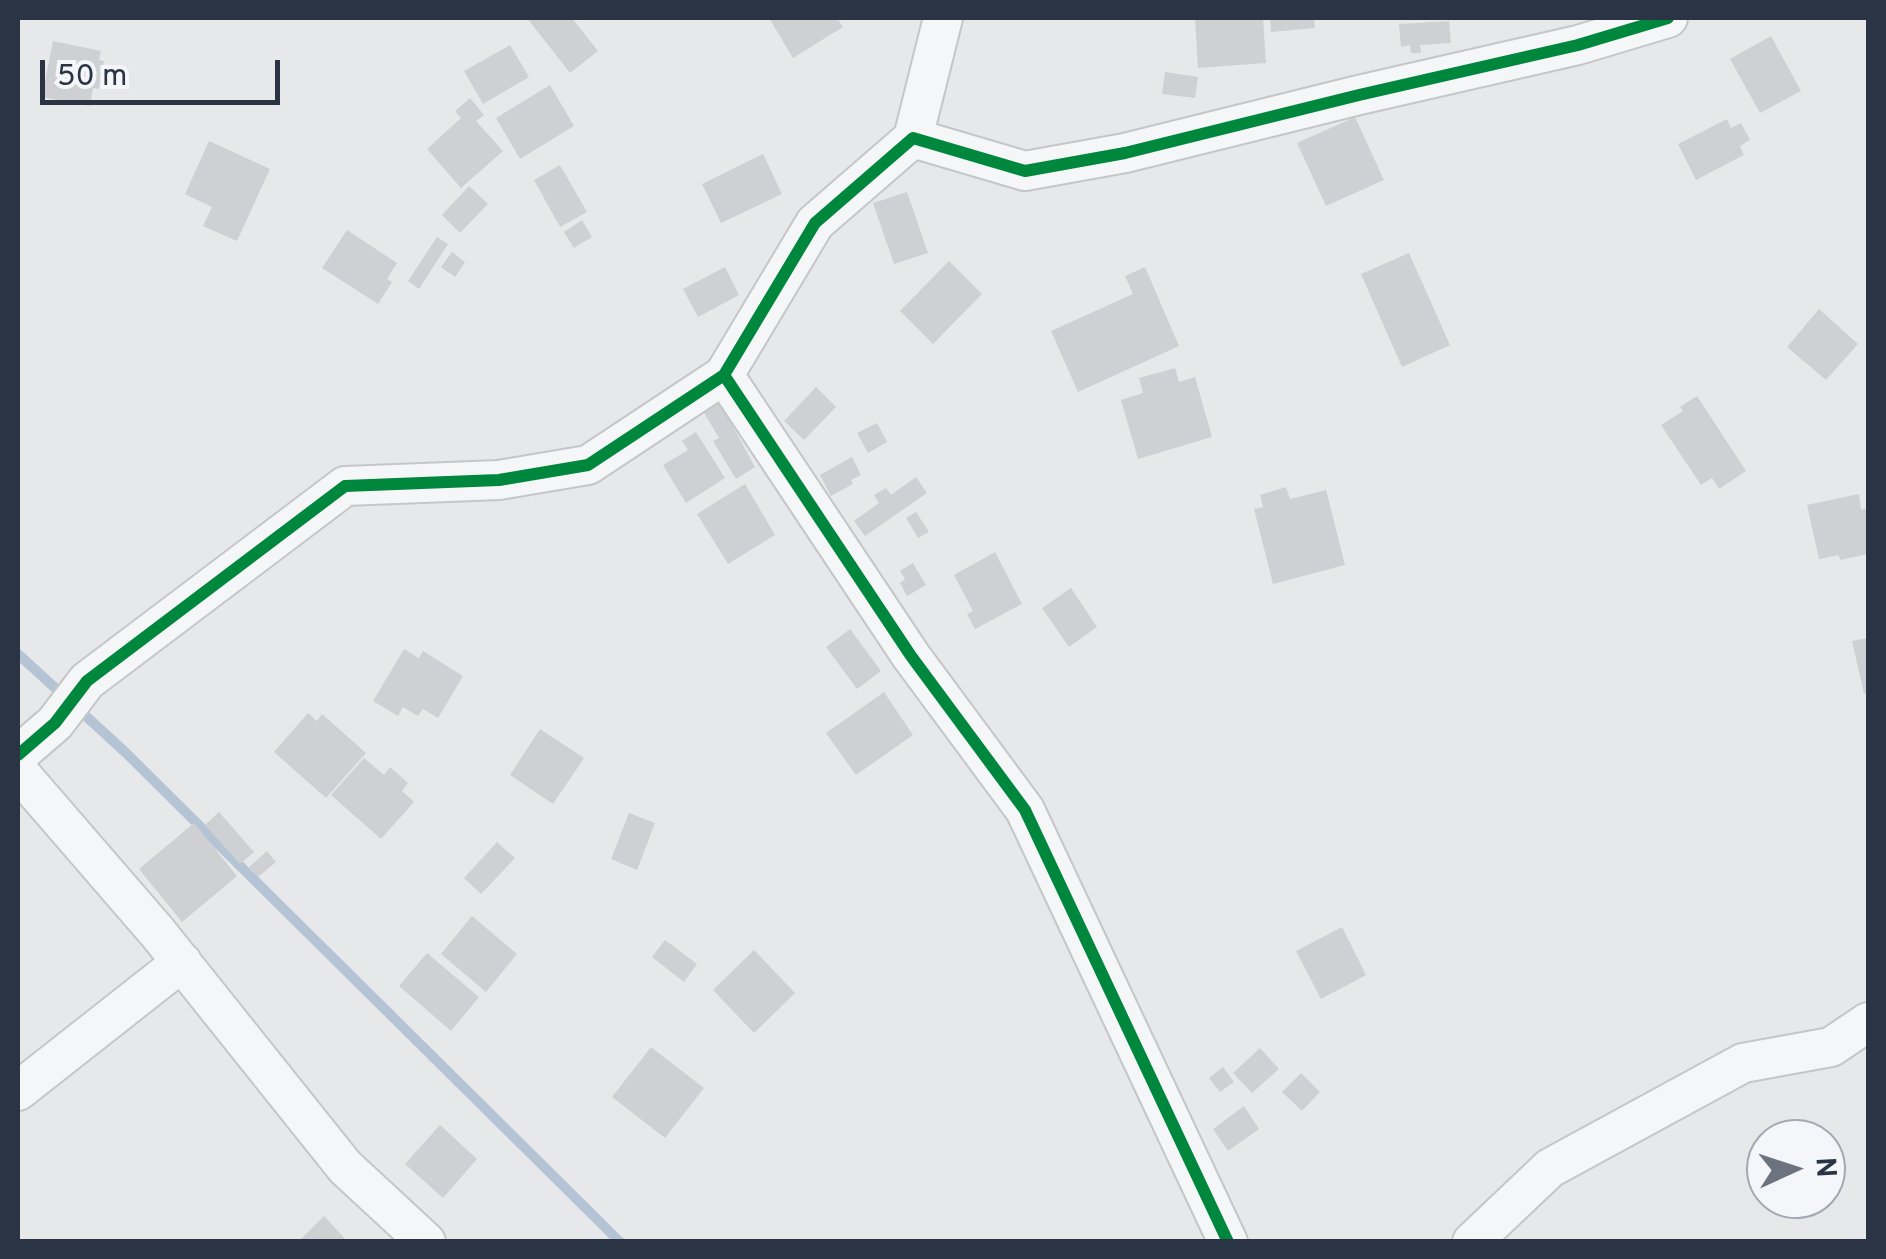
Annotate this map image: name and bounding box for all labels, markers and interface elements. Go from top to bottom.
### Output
scale bar [45,40,285,102]
text: 50 m [57,59,127,96]
north arrow [1746,1119,1846,1219]
text: N [1805,1157,1842,1179]

